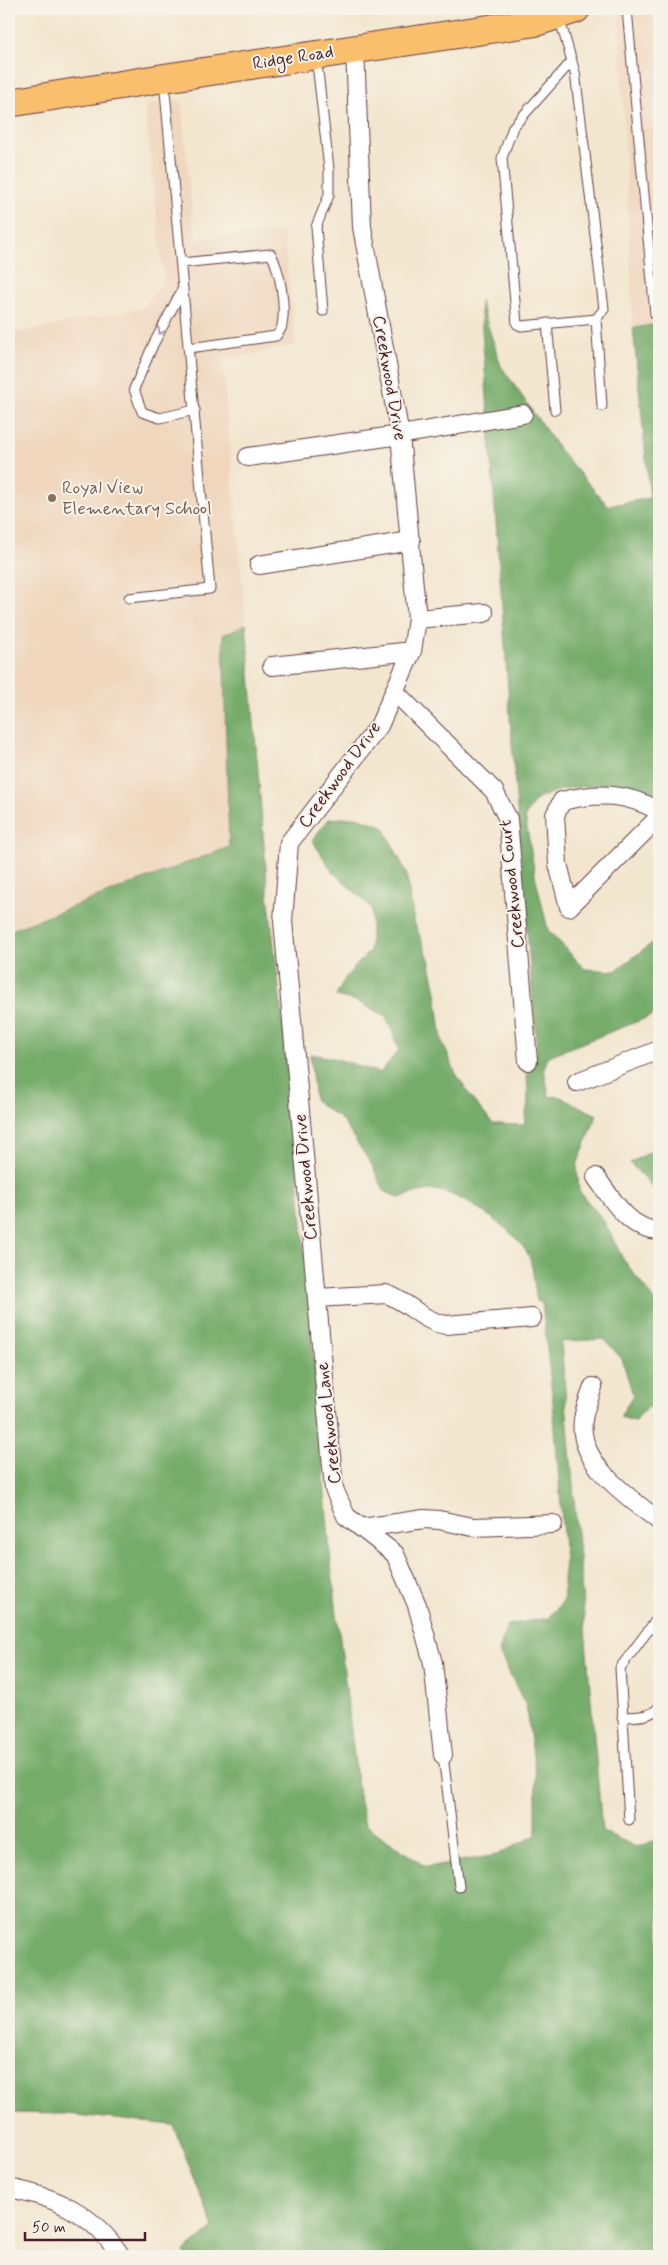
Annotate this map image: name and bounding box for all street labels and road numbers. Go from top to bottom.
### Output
street label: Ridge Road [251,40,335,77]
street label: Creekwood Drive [366,314,412,442]
street label: Creekwood Drive [293,717,387,833]
street label: Creekwood Court [493,818,531,950]
street label: Creekwood Drive [289,1113,323,1241]
street label: Creekwood Lane [311,1361,347,1485]

